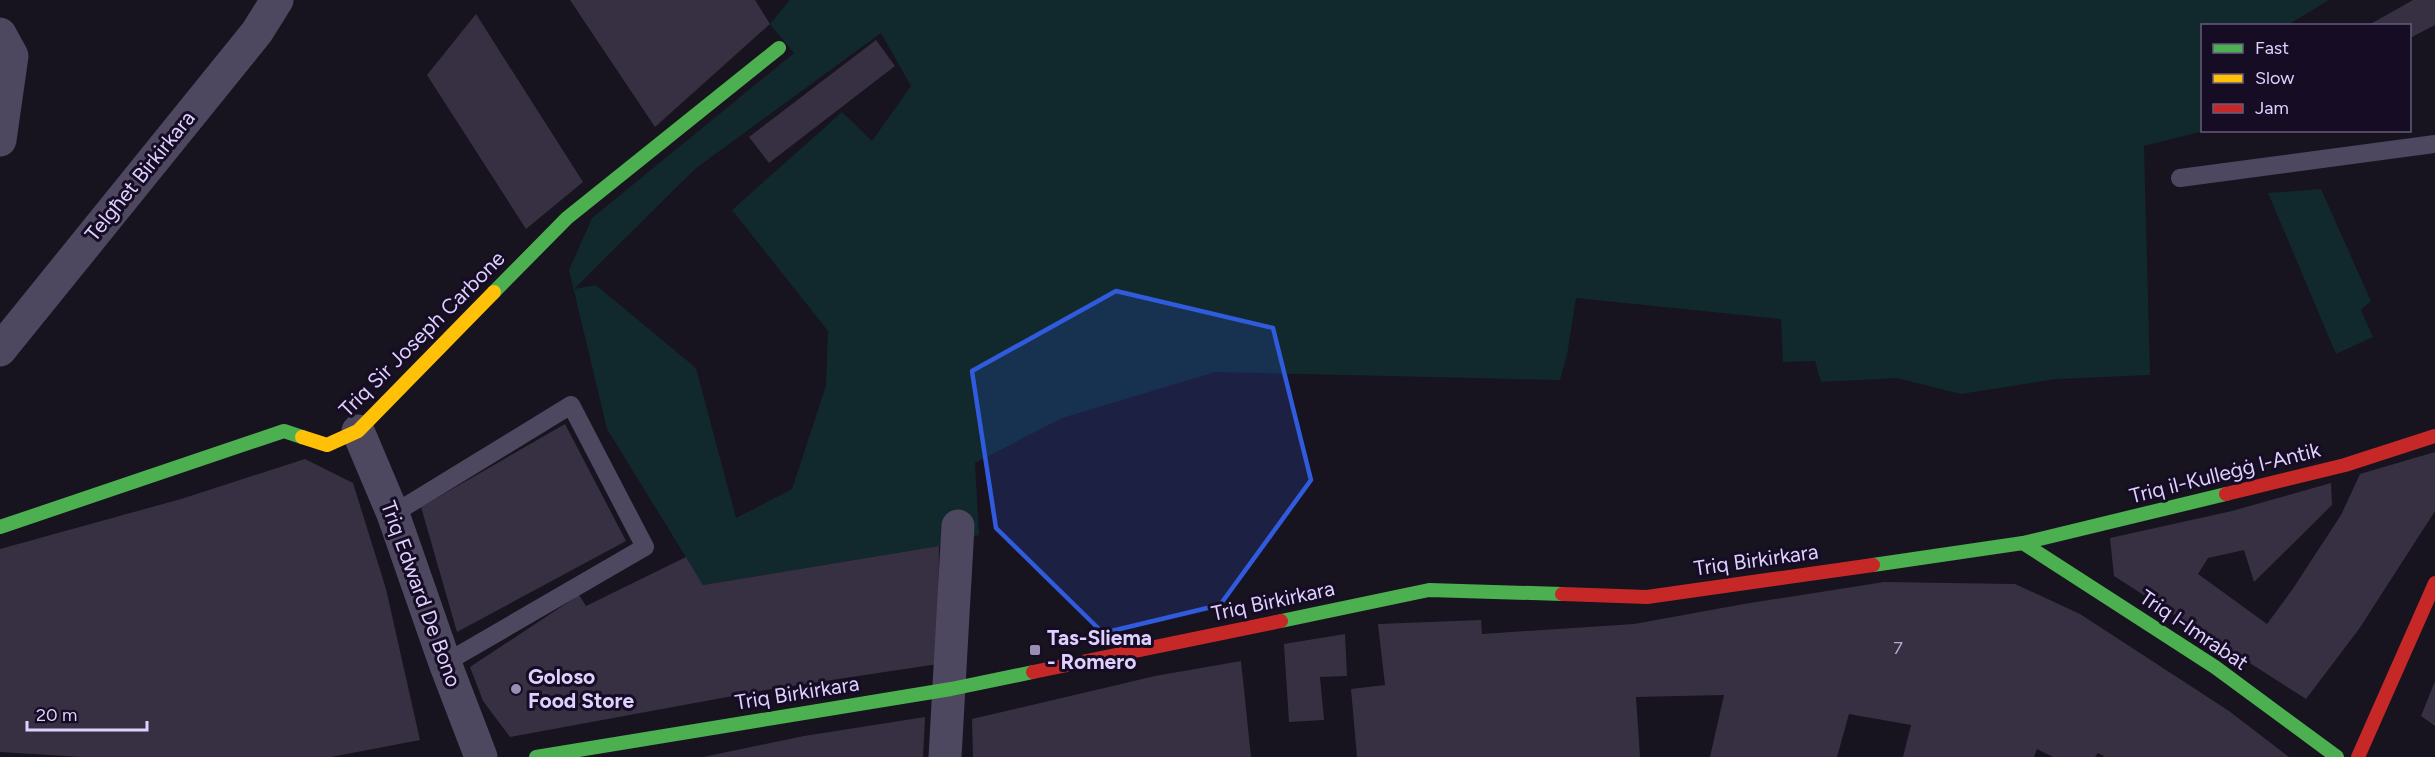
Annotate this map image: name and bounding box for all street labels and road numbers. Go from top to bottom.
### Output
street label: Telgħet Birkirkara [79,105,200,246]
street label: Triq Sir Joseph Carbone [334,246,510,422]
street label: Triq il-Kulleġġ l-Antik [2127,437,2324,508]
street label: Triq Edward De Bono [376,497,467,690]
street label: Triq Birkirkara [1692,538,1820,581]
street label: Triq Birkirkara [1209,575,1337,626]
street label: Triq l-Imrabat [2135,584,2253,675]
street label: Triq Birkirkara [733,670,861,715]

